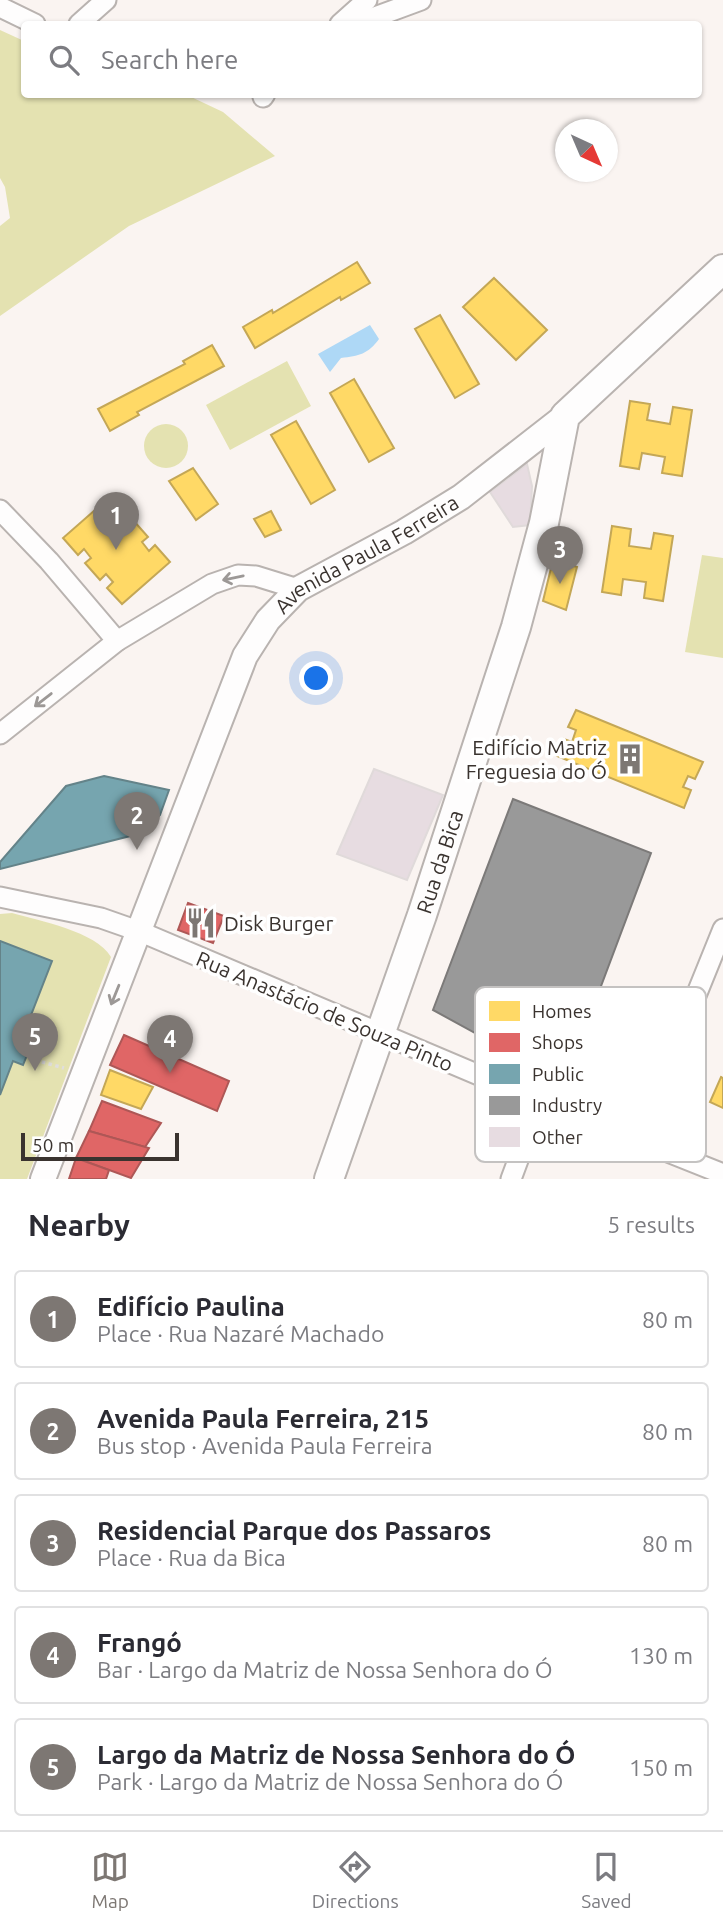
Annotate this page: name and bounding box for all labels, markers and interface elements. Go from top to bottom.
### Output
search box [21,21,702,98]
icon: search [45,41,83,79]
text: Search here [101,45,238,74]
north arrow [555,119,618,182]
street label: Avenida Paula Ferreira [269,490,463,618]
pin: 1 [93,492,139,550]
pin: 3 [537,526,583,584]
one-way arrow [222,572,245,585]
your location [299,661,333,695]
one-way arrow [34,692,53,707]
place label: Edifício Matriz Freguesia do Ó [466,735,607,783]
building icon: Edifício Matriz Freguesia do Ó [613,742,647,776]
pin: 2 [114,792,160,850]
street label: Rua da Bica [411,807,468,917]
restaurant icon: Disk Burger [184,906,218,940]
place label: Disk Burger [224,911,333,935]
street label: Rua Anastácio de Souza Pinto [193,946,457,1076]
one-way arrow [108,984,121,1006]
legend [475,987,706,1162]
text: Homes [532,1000,592,1022]
pin: 5 [12,1013,58,1071]
pin: 4 [147,1015,193,1073]
text: Shops [532,1031,583,1053]
text: Public [532,1063,584,1085]
text: Industry [532,1094,602,1116]
text: Other [532,1126,583,1148]
scale bar [21,1130,178,1162]
text: 50 m [32,1134,74,1156]
text: Nearby [28,1208,130,1242]
text: 5 results [607,1212,695,1237]
text: Edifício Paulina [97,1292,285,1321]
text: 1 [47,1307,59,1332]
text: 80 m [642,1307,693,1332]
text: Place · Rua Nazaré Machado [97,1321,384,1346]
text: Avenida Paula Ferreira, 215 [97,1404,429,1433]
text: 2 [47,1419,59,1444]
text: 80 m [642,1419,693,1444]
text: Bus stop · Avenida Paula Ferreira [97,1433,433,1458]
text: Residencial Parque dos Passaros [97,1516,491,1545]
text: 3 [47,1531,59,1556]
text: 80 m [642,1531,693,1556]
text: Place · Rua da Bica [97,1545,286,1570]
text: Frangó [97,1628,182,1657]
text: 4 [47,1643,59,1668]
text: 130 m [629,1643,693,1668]
text: Bar · Largo da Matriz de Nossa Senhora do Ó [97,1657,553,1682]
text: Largo da Matriz de Nossa Senhora do Ó [97,1740,575,1769]
text: 5 [47,1755,59,1780]
text: 150 m [629,1755,693,1780]
text: Park · Largo da Matriz de Nossa Senhora do Ó [97,1769,563,1794]
tab: Map [91,1848,129,1912]
tab: Directions [312,1848,399,1912]
tab: Saved [581,1848,632,1912]

